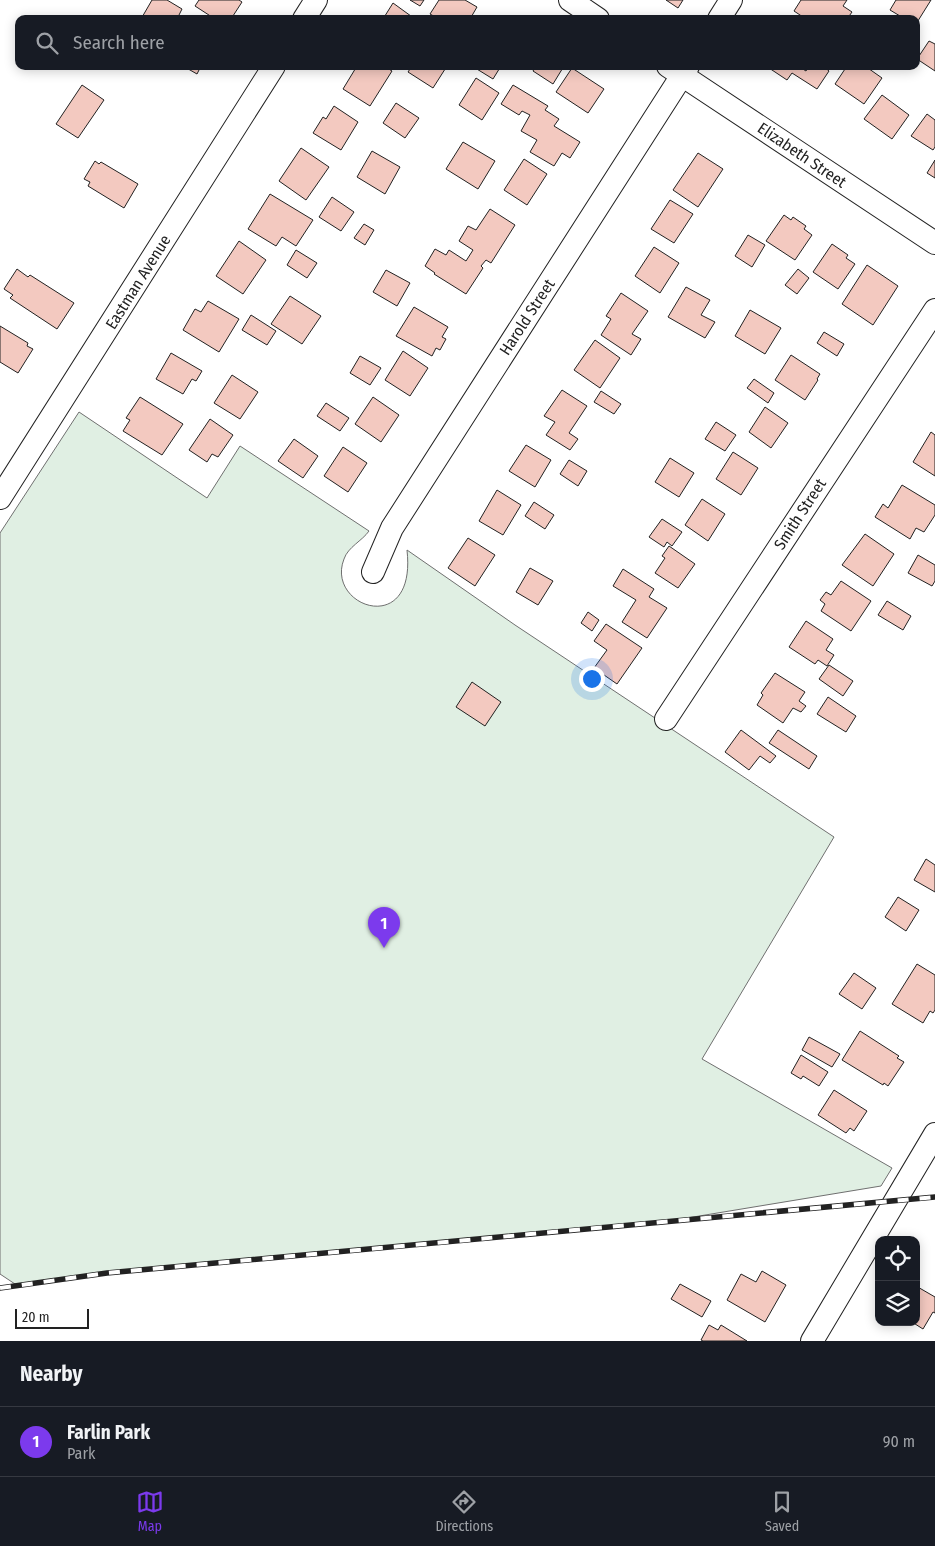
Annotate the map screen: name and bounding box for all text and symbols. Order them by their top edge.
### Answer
search box [15,15,920,70]
icon: search [33,29,61,57]
text: Search here [73,31,165,54]
street label: Elizabeth Street [754,118,851,192]
street label: Eastman Avenue [101,231,175,333]
street label: Harold Street [495,275,559,359]
street label: Smith Street [770,474,830,553]
your location [579,666,605,692]
pin: 1 [368,907,400,948]
map controls [875,1236,920,1326]
button: locate [875,1236,920,1281]
button: layers [875,1281,920,1326]
scale bar [15,1306,89,1329]
text: 20 m [22,1309,50,1326]
text: Nearby [20,1361,82,1387]
text: Farlin Park [67,1421,150,1444]
text: 1 [33,1432,39,1451]
text: 90 m [883,1432,915,1451]
text: Park [67,1444,95,1463]
tab: Map [136,1488,164,1535]
tab: Directions [435,1488,493,1535]
tab: Saved [765,1488,799,1535]

